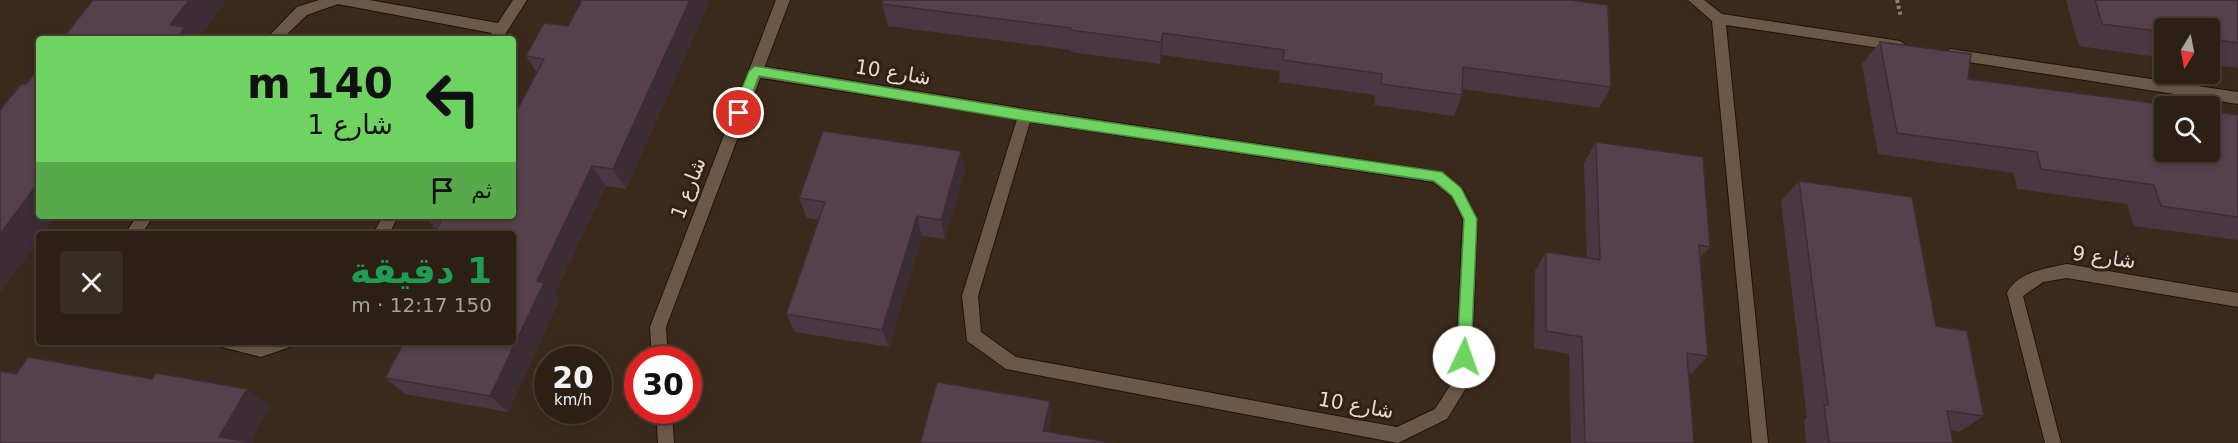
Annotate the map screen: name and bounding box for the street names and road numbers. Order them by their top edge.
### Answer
street label: شارع 10 [853,54,933,90]
street label: شارع 1 [665,154,711,222]
street label: شارع 9 [2071,241,2137,273]
street label: شارع 10 [1316,387,1396,423]

